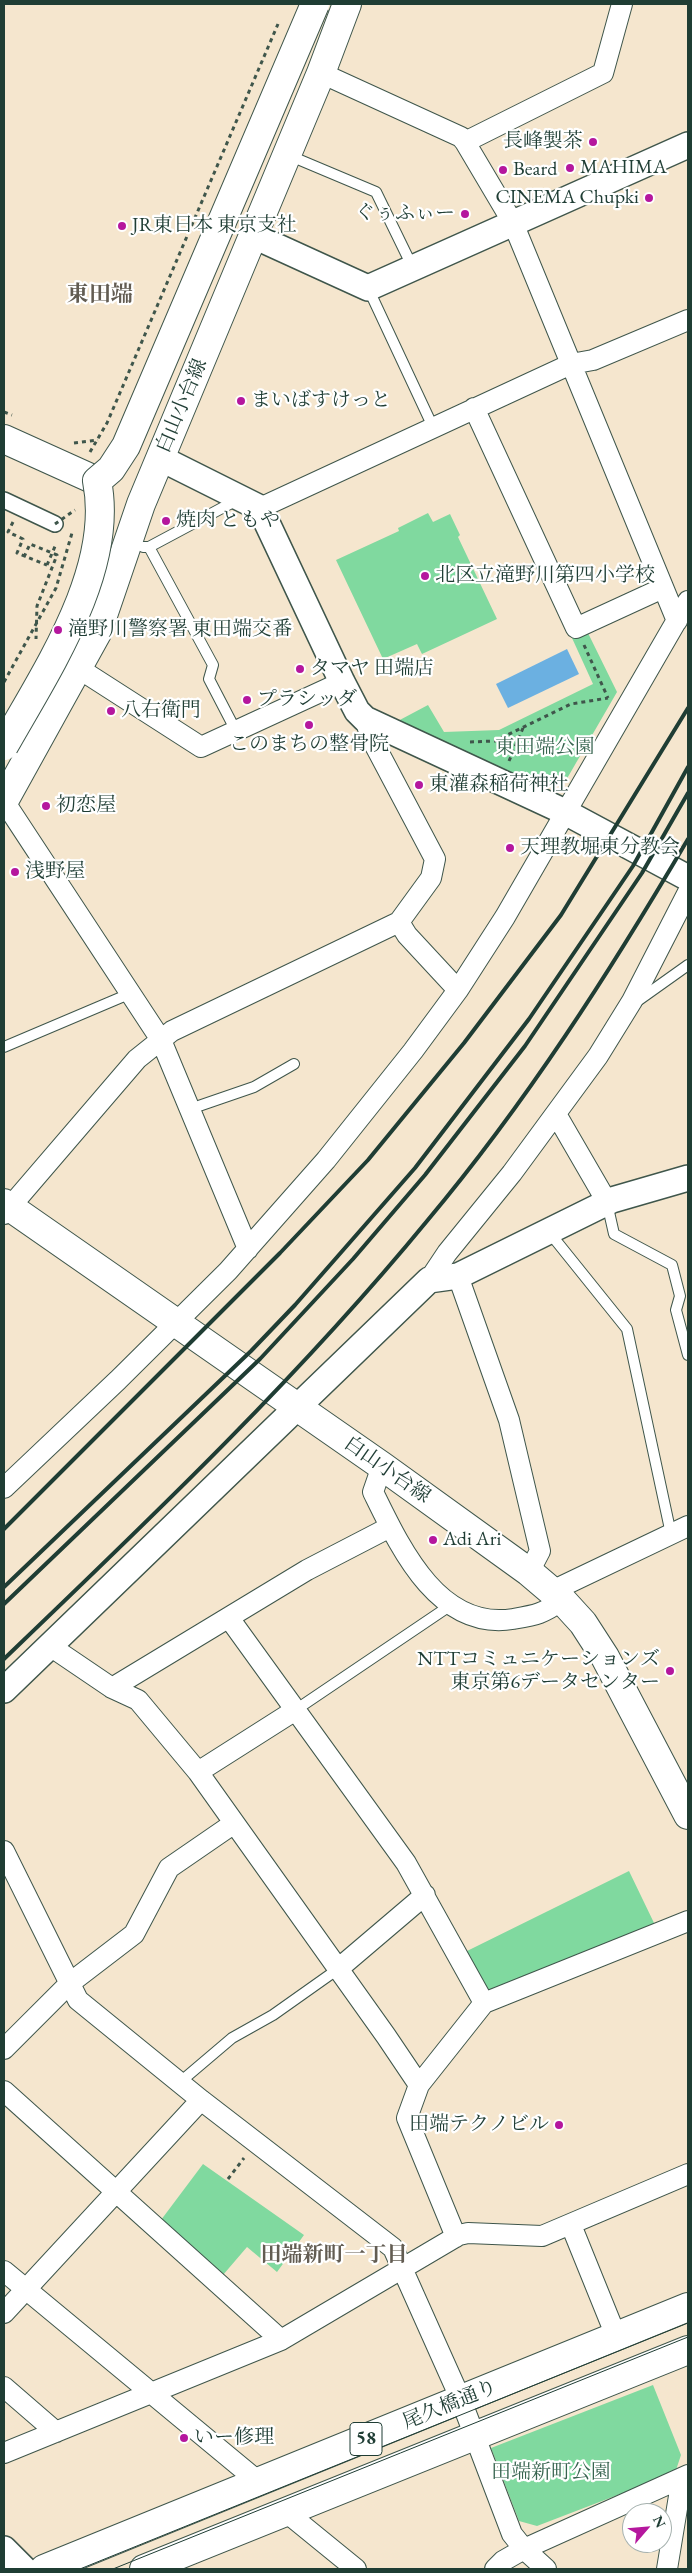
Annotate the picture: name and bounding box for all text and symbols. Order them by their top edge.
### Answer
place label: 長峰製茶 [503,130,583,154]
marker: 長峰製茶 [587,136,599,148]
place label: MAHIMA [580,156,667,180]
place label: Beard [513,158,557,182]
marker: MAHIMA [564,162,576,174]
marker: Beard [497,164,509,176]
place label: CINEMA Chupki [496,186,639,210]
marker: CINEMA Chupki [643,192,655,204]
place label: ぐぅふぃー [355,202,455,226]
marker: ぐぅふぃー [459,208,471,220]
place label: JR東日本 東京支社 [132,214,297,238]
marker: JR東日本 東京支社 [116,220,128,232]
district label: 東田端 [67,282,133,308]
street label: 白山小台線 [151,355,213,457]
place label: まいばすけっと [251,389,391,413]
marker: まいばすけっと [235,395,247,407]
place label: 焼肉 ともや [176,509,280,533]
marker: 焼肉 ともや [160,515,172,527]
place label: 北区立滝野川第四小学校 [435,564,655,588]
marker: 北区立滝野川第四小学校 [419,570,431,582]
place label: 滝野川警察署 東田端交番 [68,618,292,642]
marker: 滝野川警察署 東田端交番 [52,624,64,636]
place label: タマヤ 田端店 [310,657,434,681]
marker: タマヤ 田端店 [294,663,306,675]
place label: プラシッダ [257,688,357,712]
marker: プラシッダ [241,694,253,706]
place label: 八右衛門 [121,699,201,723]
marker: 八右衛門 [105,705,117,717]
marker: このまちの整骨院 [303,719,315,731]
place label: このまちの整骨院 [229,733,389,757]
park label: 東田端公園 [495,736,595,760]
place label: 東灌森稲荷神社 [429,773,569,797]
marker: 東灌森稲荷神社 [413,779,425,791]
place label: 初恋屋 [56,794,116,818]
marker: 初恋屋 [40,800,52,812]
place label: 天理教堀東分教会 [520,836,680,860]
marker: 天理教堀東分教会 [504,842,516,854]
place label: 浅野屋 [25,860,85,884]
marker: 浅野屋 [9,866,21,878]
street label: 白山小台線 [339,1431,435,1509]
place label: Adi Ari [443,1528,501,1552]
marker: Adi Ari [427,1534,439,1546]
place label: NTTコミュニケーションズ 東京第6データセンター [417,1648,660,1695]
marker: NTTコミュニケーションズ 東京第6データセンター [664,1665,676,1677]
place label: 田端テクノビル [409,2113,549,2137]
marker: 田端テクノビル [553,2119,565,2131]
district label: 田端新町一丁目 [261,2242,407,2268]
street label: 尾久橋通り [399,2375,501,2435]
road number: 58 [350,2422,382,2456]
place label: いー修理 [194,2426,274,2450]
marker: いー修理 [178,2432,190,2444]
park label: 田端新町公園 [491,2461,611,2485]
north arrow [622,2503,672,2553]
text: N [649,2513,670,2531]

